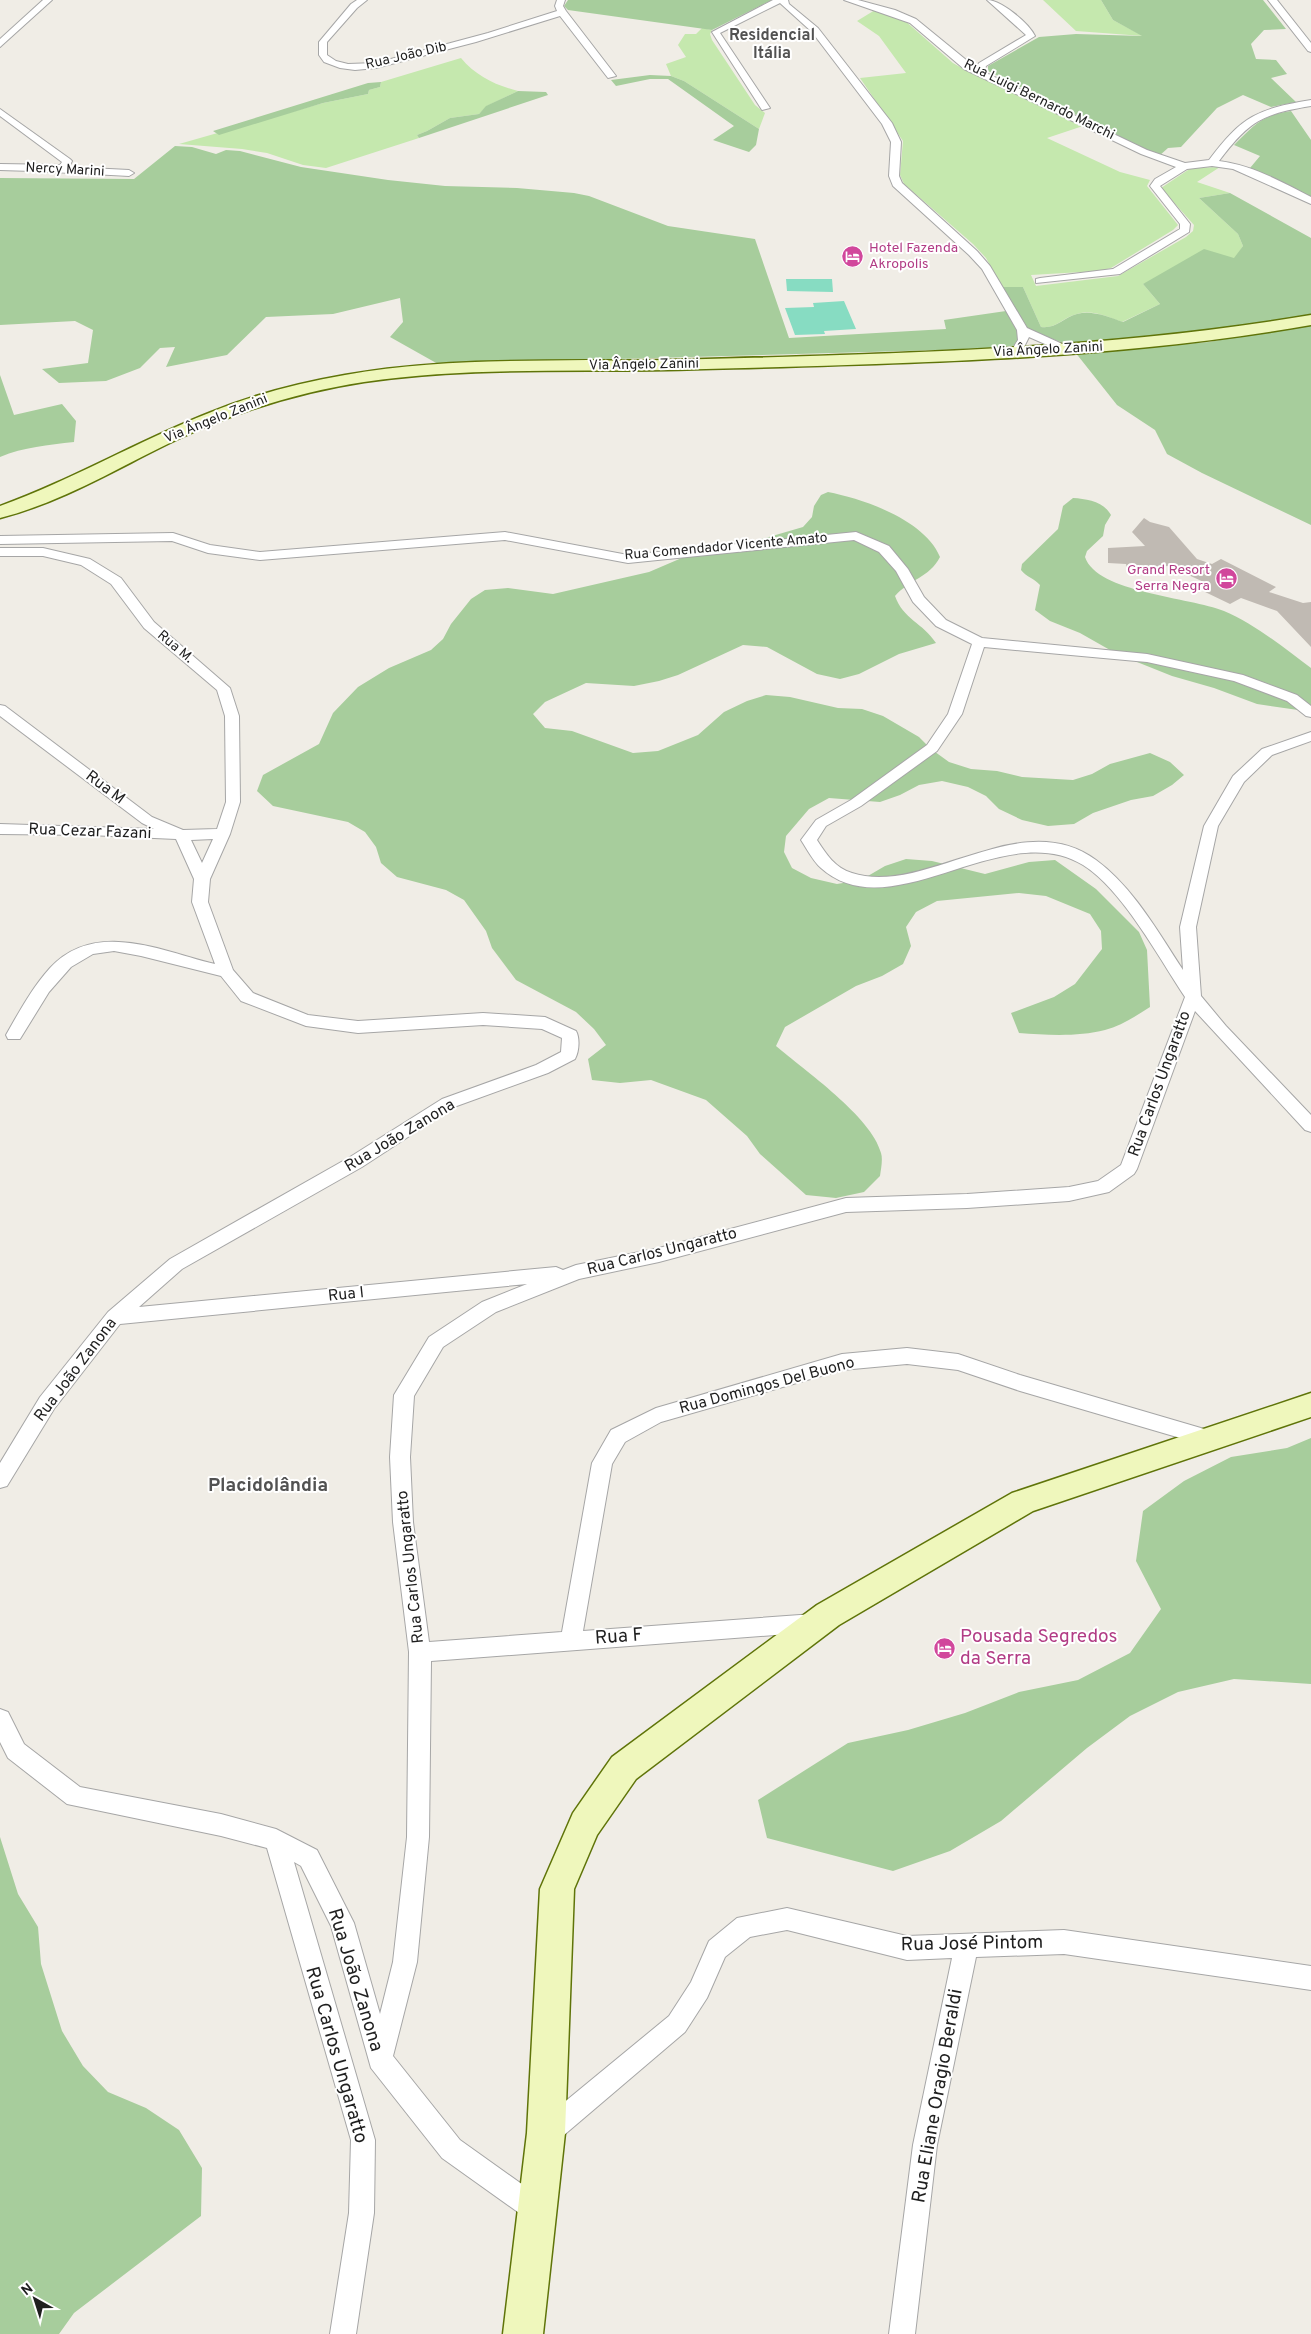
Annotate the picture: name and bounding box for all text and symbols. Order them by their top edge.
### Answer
district label: Residencial Itália [729,26,815,64]
street label: Rua João Dib [364,38,448,74]
street label: Rua Luigi Bernardo Marchi [961,56,1117,144]
street label: Nercy Marini [25,159,105,181]
place label: Hotel Fazenda Akropolis [869,240,958,273]
hotel icon: Hotel Fazenda Akropolis [841,244,865,268]
street label: Via Ângelo Zanini [993,338,1103,361]
street label: Via Ângelo Zanini [589,355,699,374]
street label: Via Ângelo Zanini [161,390,270,447]
street label: Rua Comendador Vicente Amato [624,530,828,564]
place label: Grand Resort Serra Negra [1127,562,1210,595]
hotel icon: Grand Resort Serra Negra [1214,566,1238,590]
street label: Rua M. [153,627,197,667]
street label: Rua M [81,767,129,809]
street label: Rua Cezar Fazani [28,820,152,844]
street label: Rua Carlos Ungaratto [1124,1008,1196,1160]
street label: Rua João Zanona [341,1095,459,1177]
street label: Rua Carlos Ungaratto [585,1224,739,1280]
street label: Rua I [327,1283,365,1307]
street label: Rua João Zanona [30,1314,122,1426]
street label: Rua Domingos Del Buono [677,1353,857,1419]
district label: Placidolândia [208,1474,328,1498]
street label: Rua Carlos Ungaratto [393,1489,429,1645]
street label: Rua F [594,1623,644,1651]
place label: Pousada Segredos da Serra [960,1625,1117,1671]
hotel icon: Pousada Segredos da Serra [932,1636,956,1660]
street label: Rua João Zanona [322,1905,388,2055]
street label: Rua José Pintom [900,1931,1044,1957]
street label: Rua Carlos Ungaratto [299,1964,373,2146]
street label: Rua Eliane Oragio Beraldi [907,1987,969,2205]
north arrow [10,2274,60,2324]
text: N [19,2280,37,2300]

